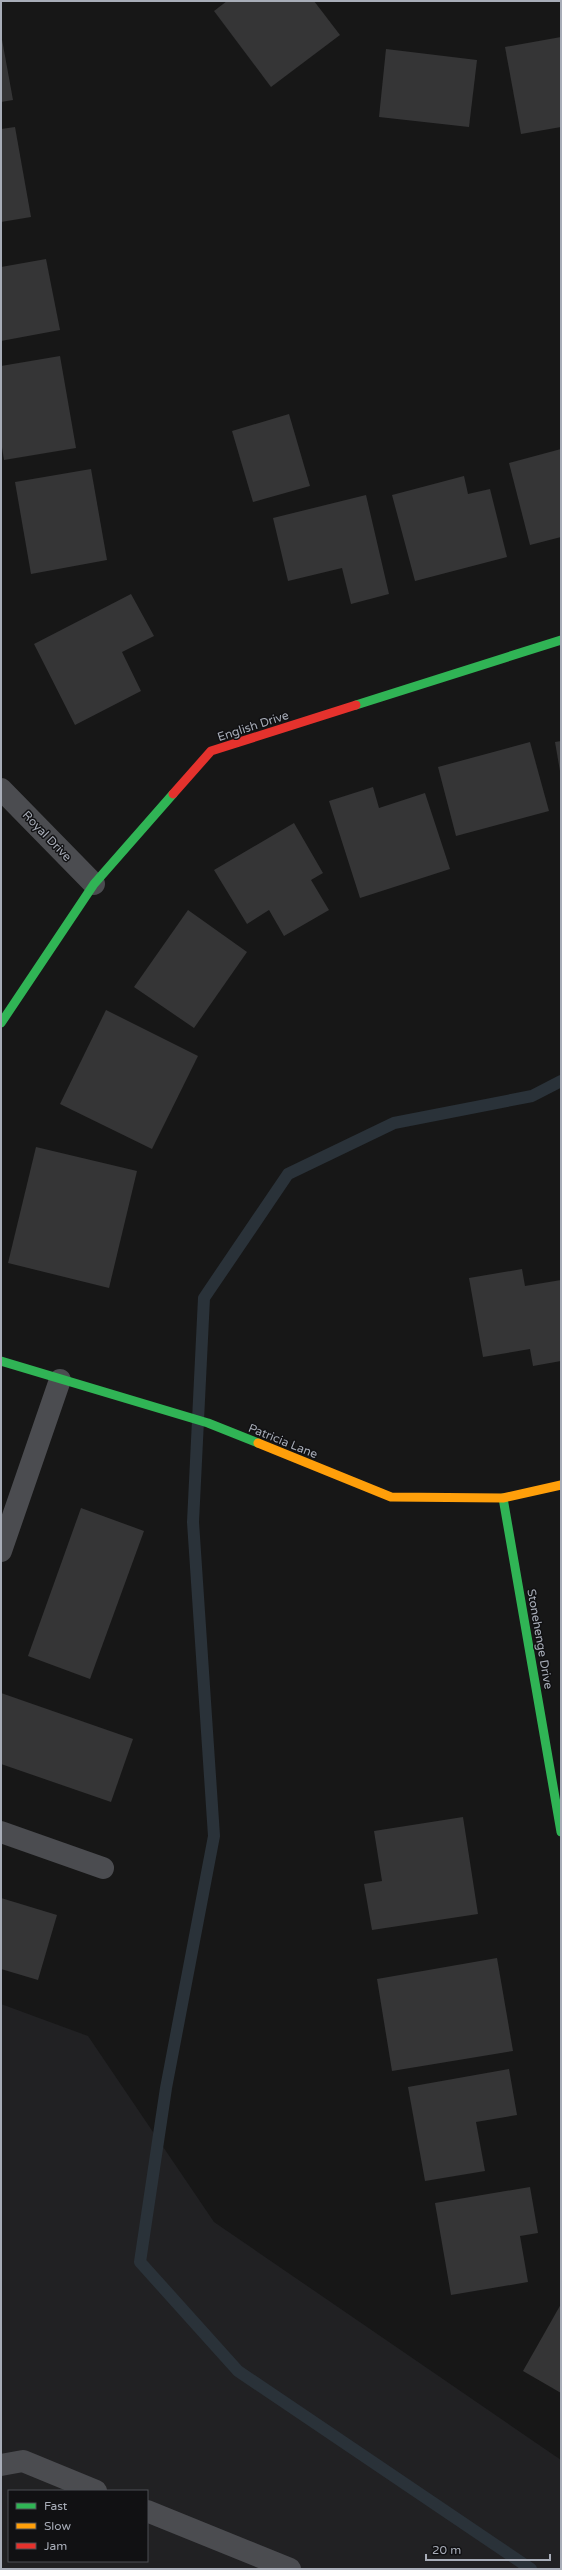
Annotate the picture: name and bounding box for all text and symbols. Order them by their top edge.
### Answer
street label: English Drive [216,708,291,744]
street label: Royal Drive [20,808,75,864]
street label: Patricia Lane [246,1421,320,1461]
street label: Stonehenge Drive [524,1588,556,1690]
legend [8,2490,148,2562]
text: Fast [44,2499,68,2513]
text: Slow [44,2519,71,2533]
scale bar [426,2536,550,2562]
text: Jam [44,2539,67,2553]
text: 20 m [432,2543,461,2557]

